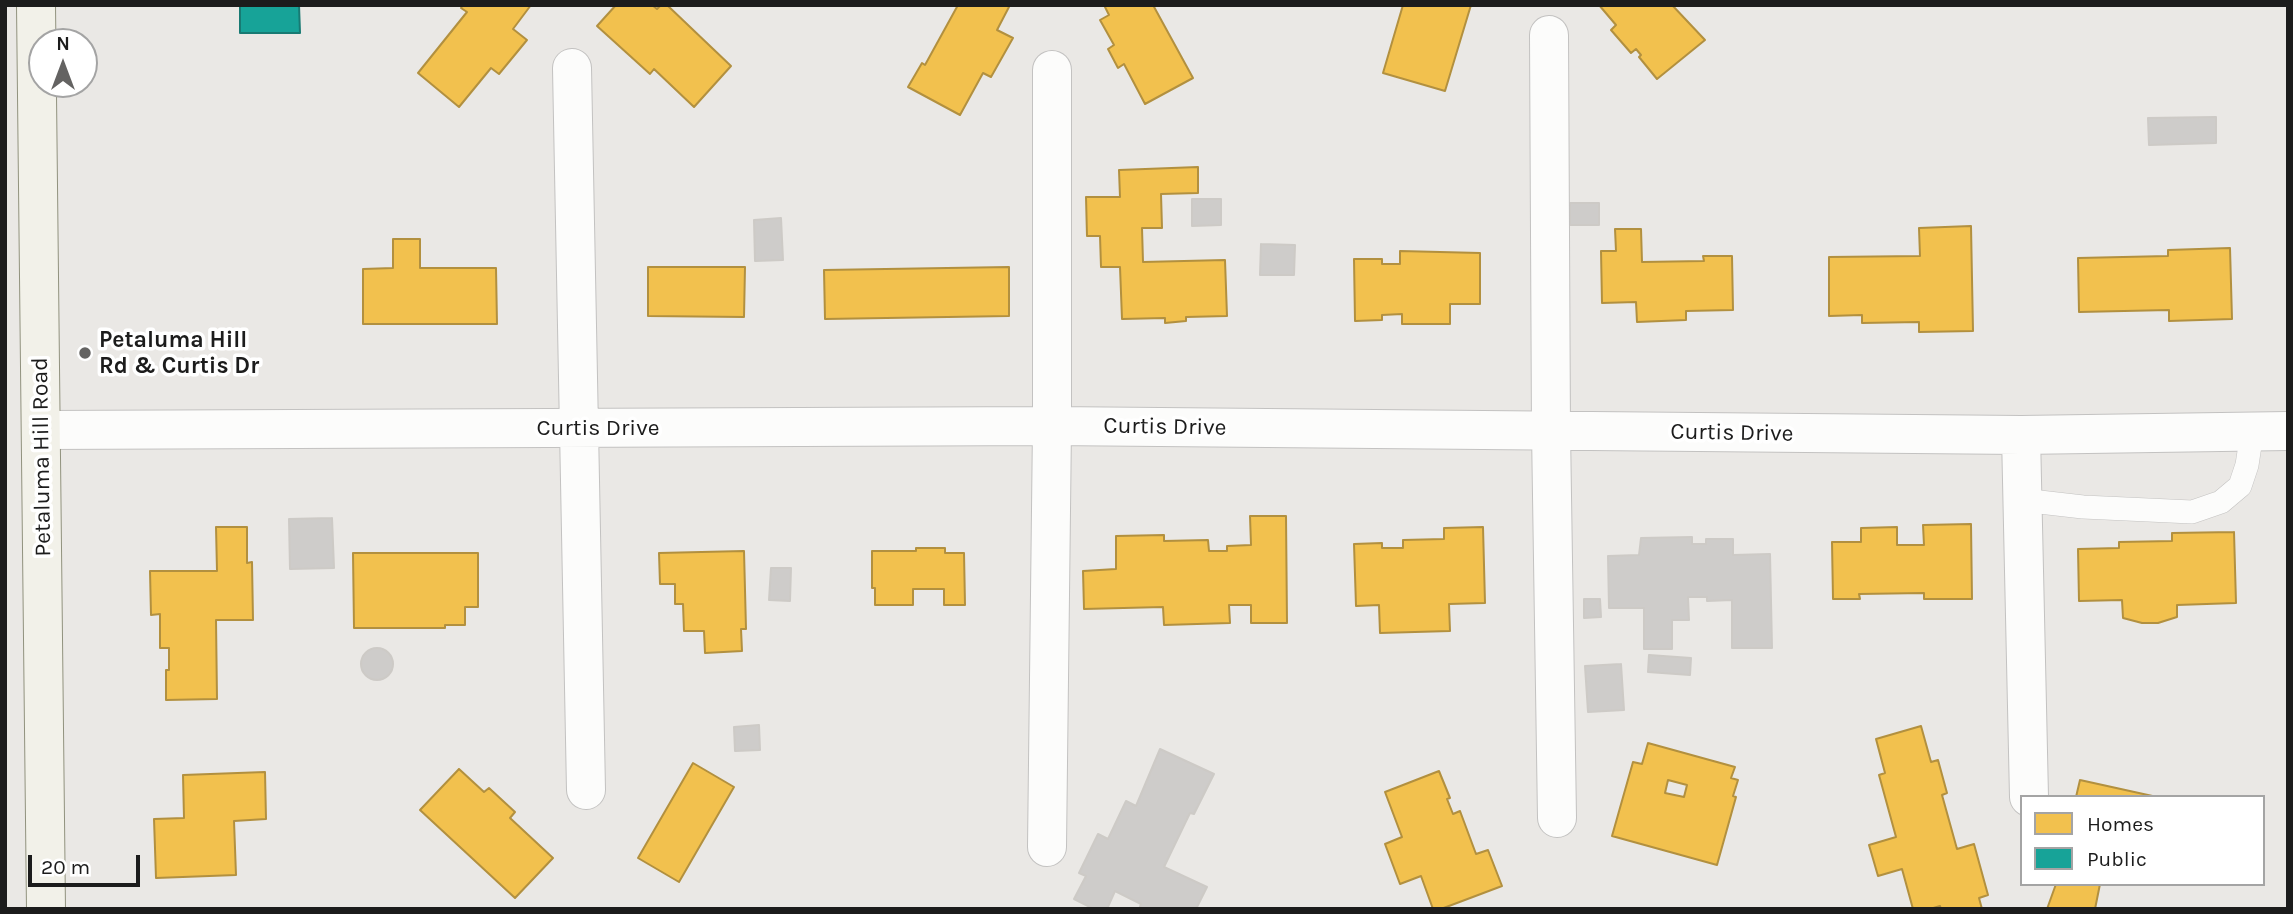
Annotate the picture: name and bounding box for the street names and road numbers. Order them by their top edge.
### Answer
street label: Petaluma Hill Road [26,357,58,557]
street label: Curtis Drive [1103,412,1227,442]
street label: Curtis Drive [536,414,660,442]
street label: Curtis Drive [1670,418,1794,448]

